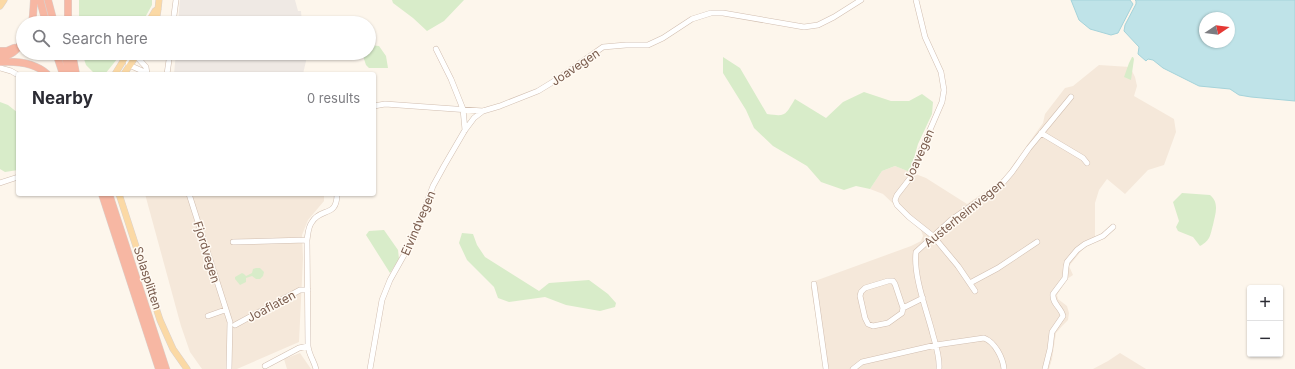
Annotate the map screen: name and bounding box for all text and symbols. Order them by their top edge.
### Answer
north arrow [1199,12,1235,48]
search box [16,16,376,60]
icon: search [30,27,52,49]
text: Search here [62,29,148,48]
street label: Joavegen [548,45,602,89]
text: Nearby [32,88,93,108]
text: 0 results [307,90,360,106]
street label: Joavegen [901,127,937,183]
street label: Austerheimvegen [921,176,1007,250]
street label: Eivindvegen [398,188,438,258]
street label: Fjordvegen [190,219,224,285]
street label: Solasplitten [131,245,165,311]
map controls [1247,285,1283,357]
button: + [1247,285,1283,321]
street label: Joaflaten [244,287,298,325]
button: − [1247,321,1283,357]

